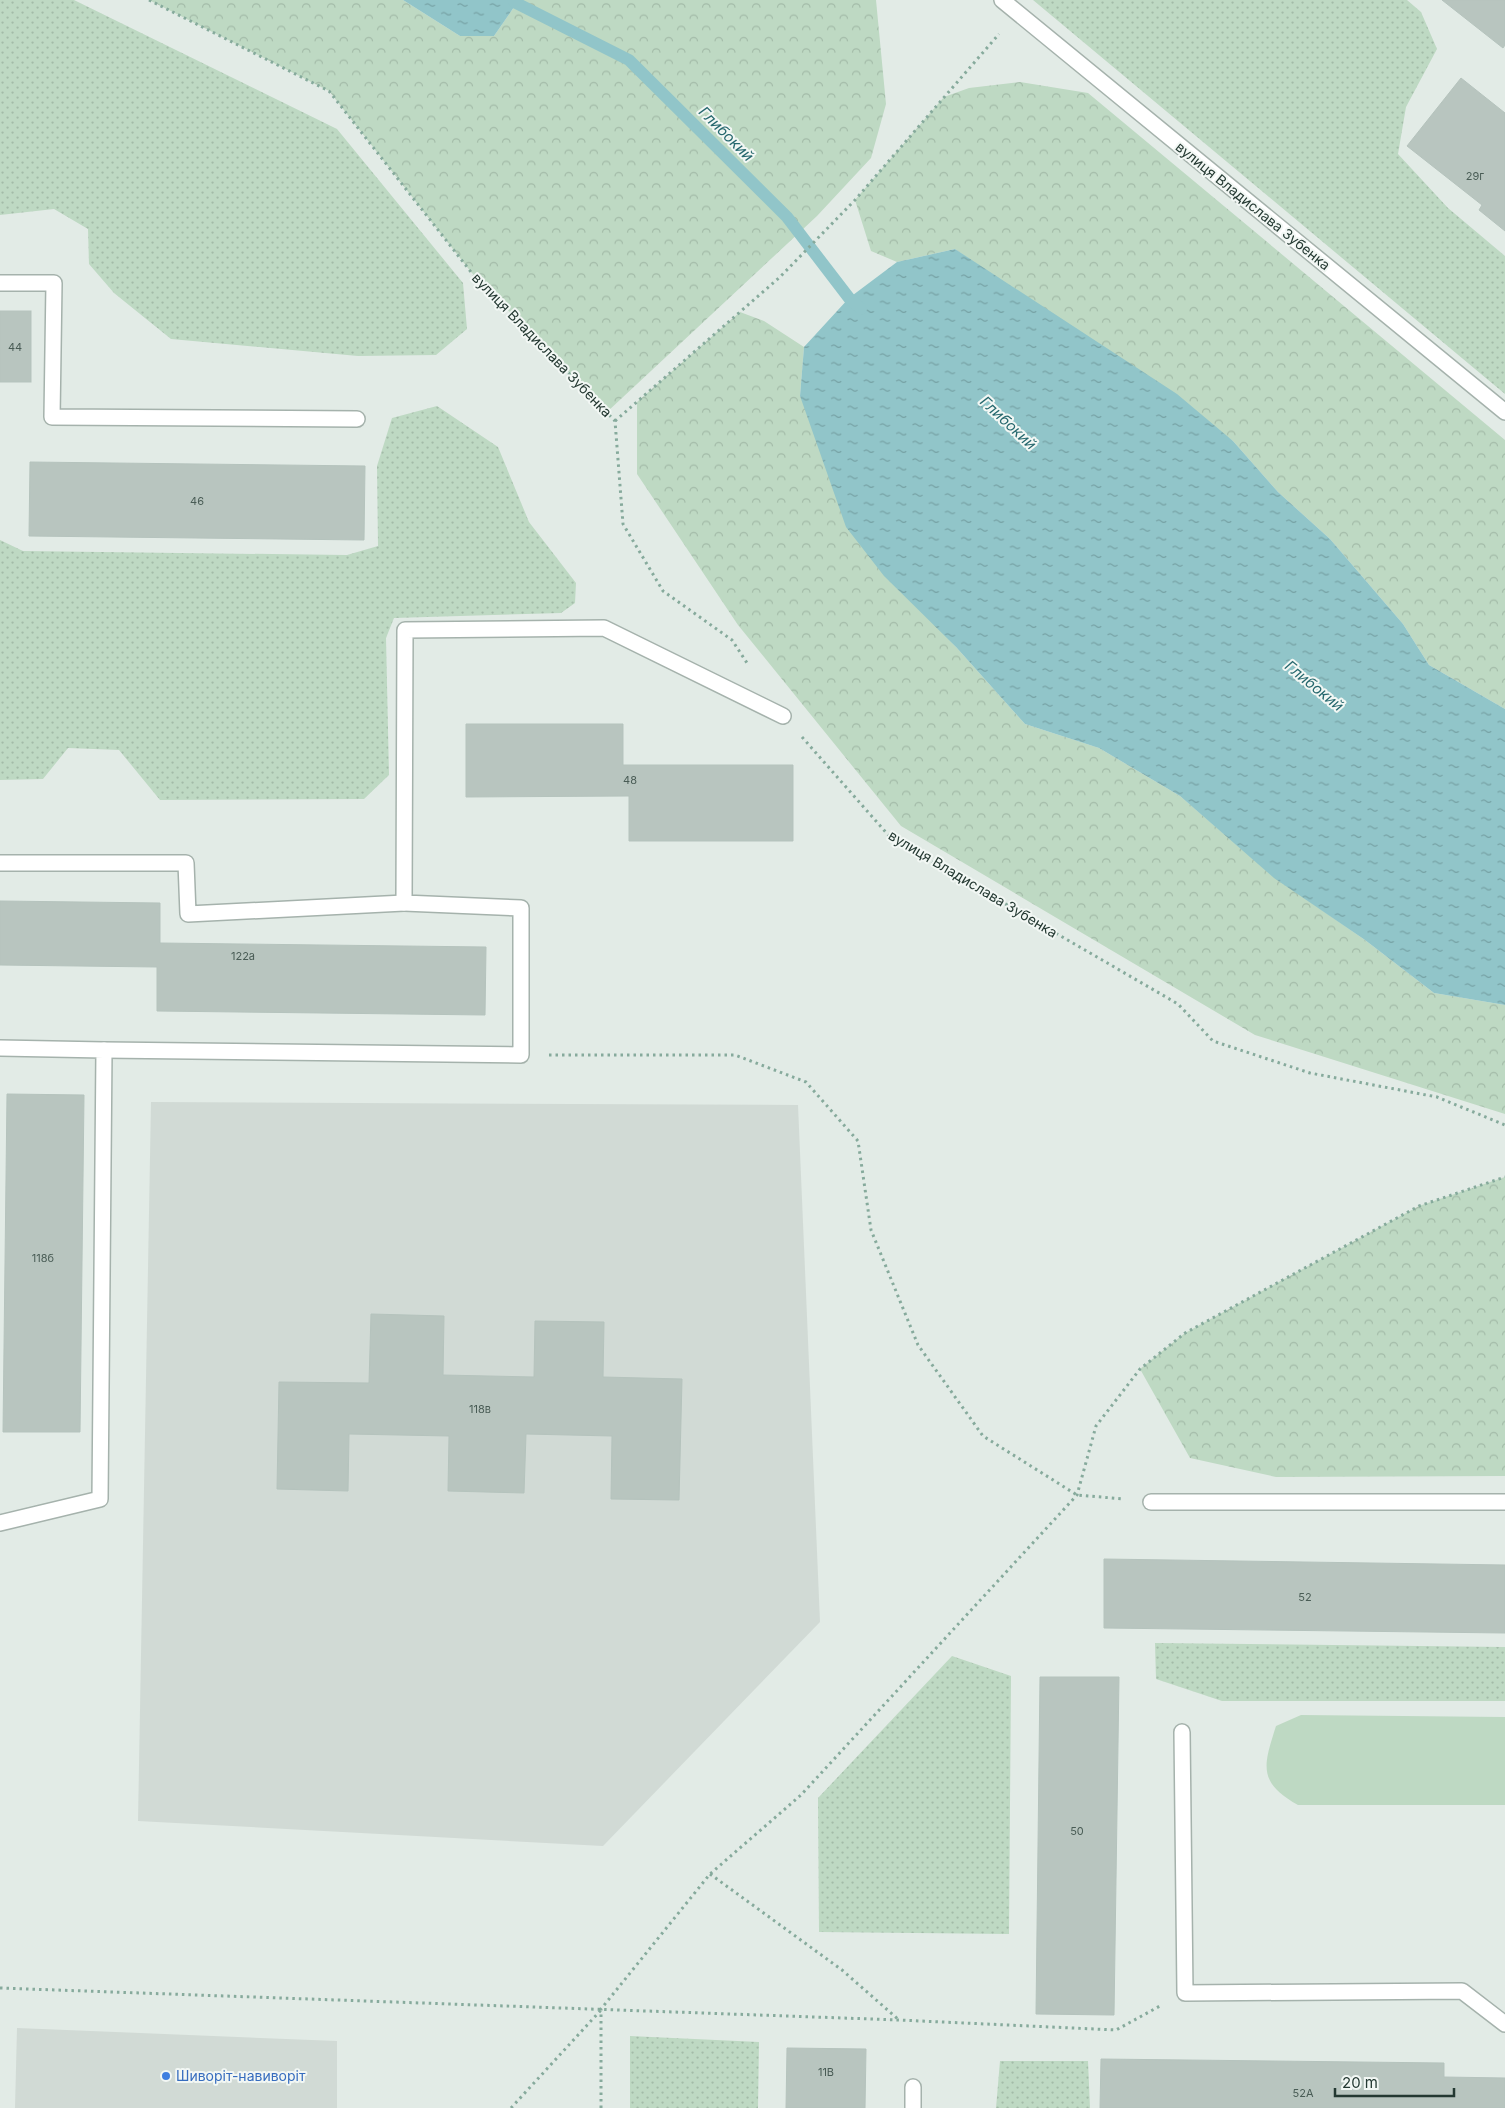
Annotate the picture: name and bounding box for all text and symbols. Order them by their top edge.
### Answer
water label: Глибокий [695,102,758,165]
street label: вулиця Владислава Зубенка [1173,138,1334,273]
house number: 29г [1466,169,1484,183]
street label: вулиця Владислава Зубенка [469,269,616,420]
house number: 44 [8,340,22,354]
water label: Глибокий [976,392,1041,454]
house number: 46 [190,494,204,508]
water label: Глибокий [1281,656,1348,715]
house number: 48 [623,773,637,787]
street label: вулиця Владислава Зубенка [886,826,1061,941]
house number: 122а [231,949,255,963]
house number: 118б [32,1251,54,1265]
house number: 118в [469,1402,491,1416]
house number: 52 [1298,1590,1312,1604]
house number: 50 [1070,1824,1084,1838]
house number: 11В [818,2065,834,2079]
scale bar [1335,2066,1454,2098]
place label: Шиворіт-навиворіт [176,2067,306,2084]
marker: Шиворіт-навиворіт [160,2070,172,2082]
text: 20 m [1342,2073,1378,2092]
house number: 52А [1293,2086,1314,2100]

